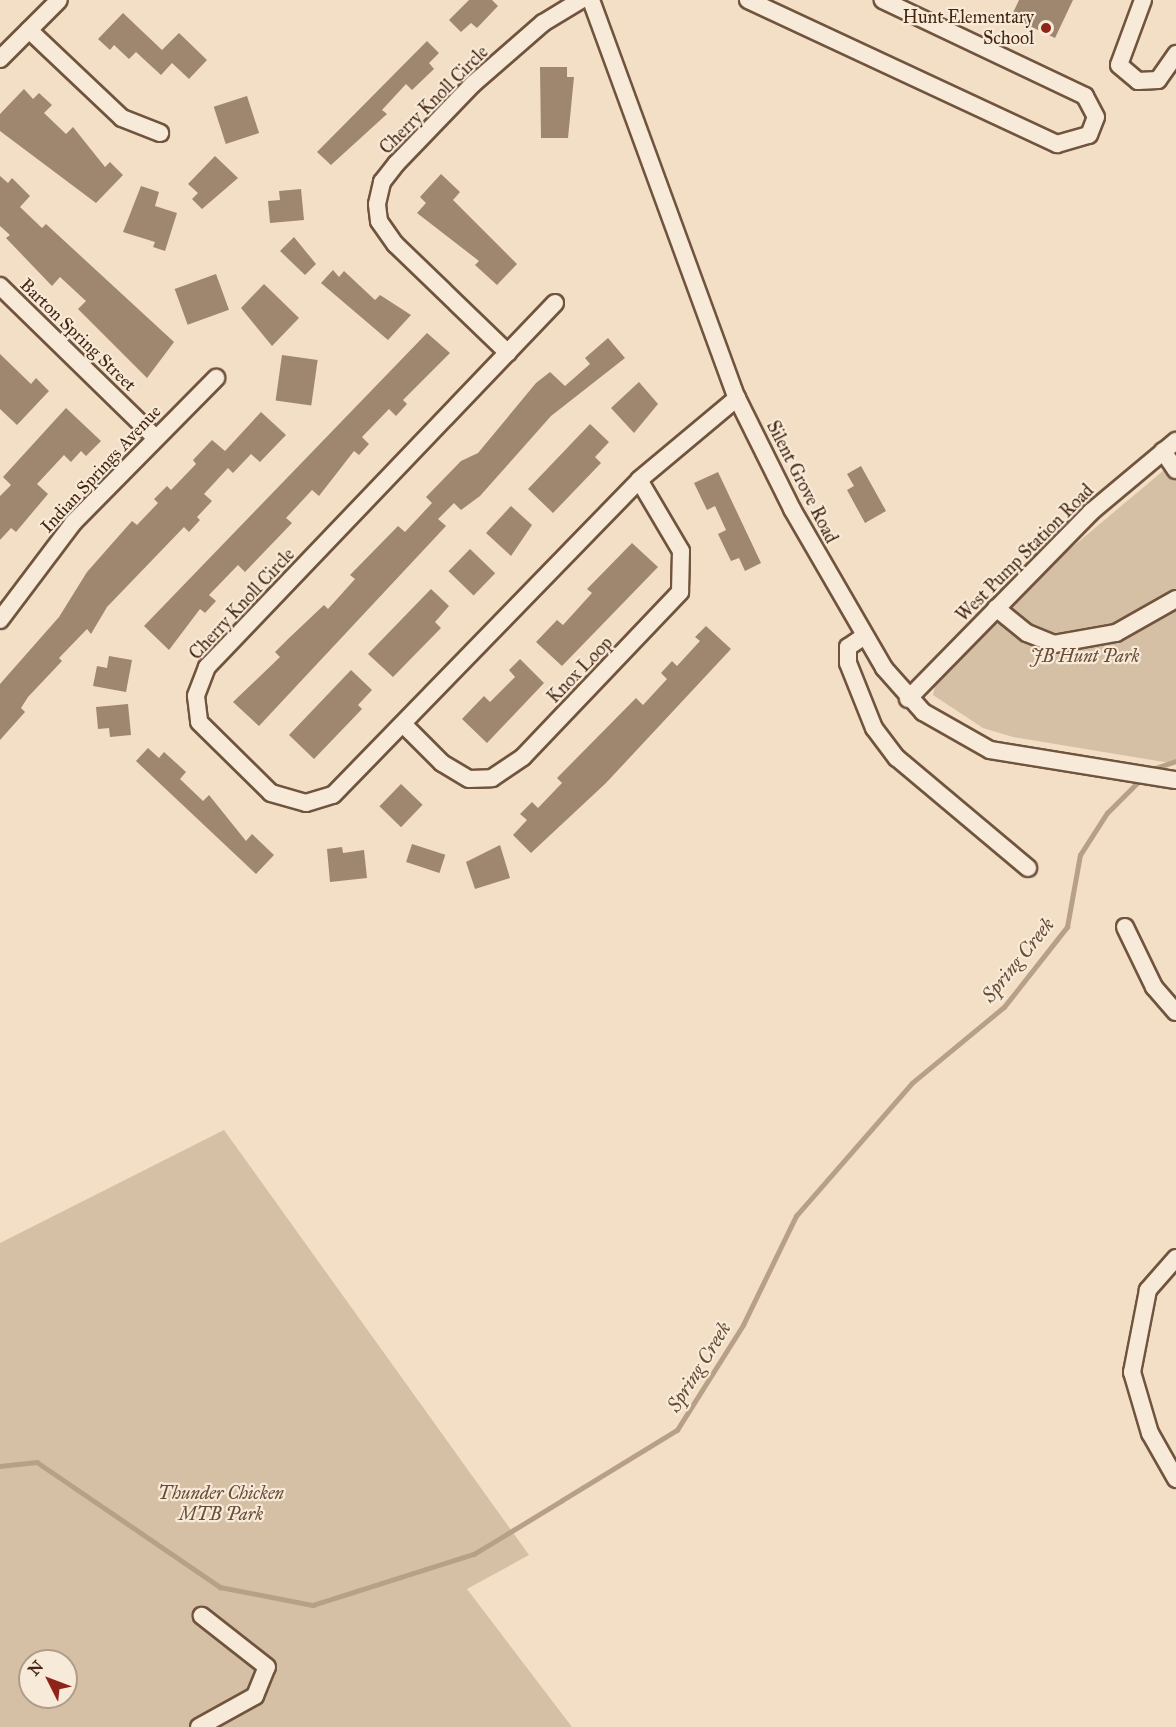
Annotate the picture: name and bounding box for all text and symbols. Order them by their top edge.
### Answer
place label: Hunt Elementary School [903,7,1034,50]
marker: Hunt Elementary School [1039,21,1053,35]
street label: Cherry Knoll Circle [375,41,493,159]
street label: Barton Spring Street [15,274,141,396]
street label: Indian Springs Avenue [36,401,166,537]
street label: Silent Grove Road [762,417,842,547]
street label: West Pump Station Road [952,480,1098,626]
street label: Cherry Knoll Circle [185,544,299,664]
street label: Knox Loop [543,632,617,708]
park label: JB Hunt Park [1031,645,1139,667]
water label: Spring Creek [977,913,1059,1007]
water label: Spring Creek [662,1318,736,1416]
park label: Thunder Chicken MTB Park [158,1483,284,1526]
north arrow [18,1649,78,1709]
text: N [24,1657,47,1679]

